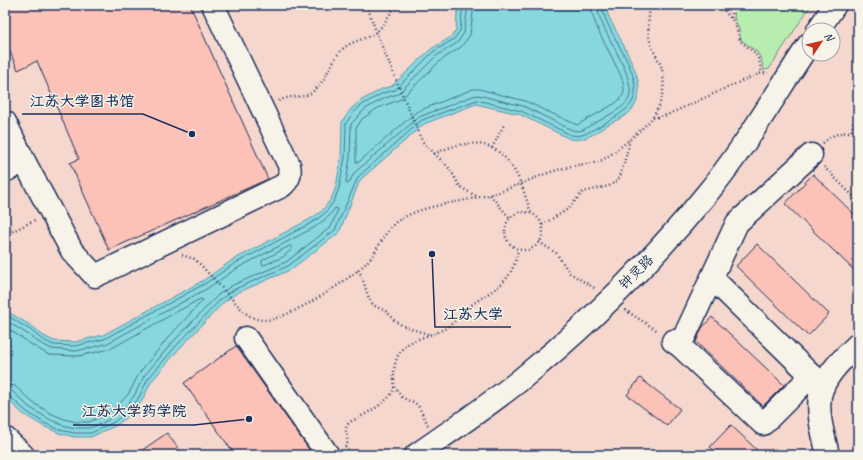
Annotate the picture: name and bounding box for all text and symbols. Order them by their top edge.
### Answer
north arrow [801,22,841,62]
text: N [822,29,838,45]
callout: 江苏大学图书馆 [22,87,143,114]
text: 江苏大学图书馆 [29,92,135,111]
street label: 钟灵路 [615,251,657,293]
callout: 江苏大学 [435,300,511,327]
text: 江苏大学 [443,305,503,324]
callout: 江苏大学药学院 [73,398,194,425]
text: 江苏大学药学院 [81,402,187,421]

